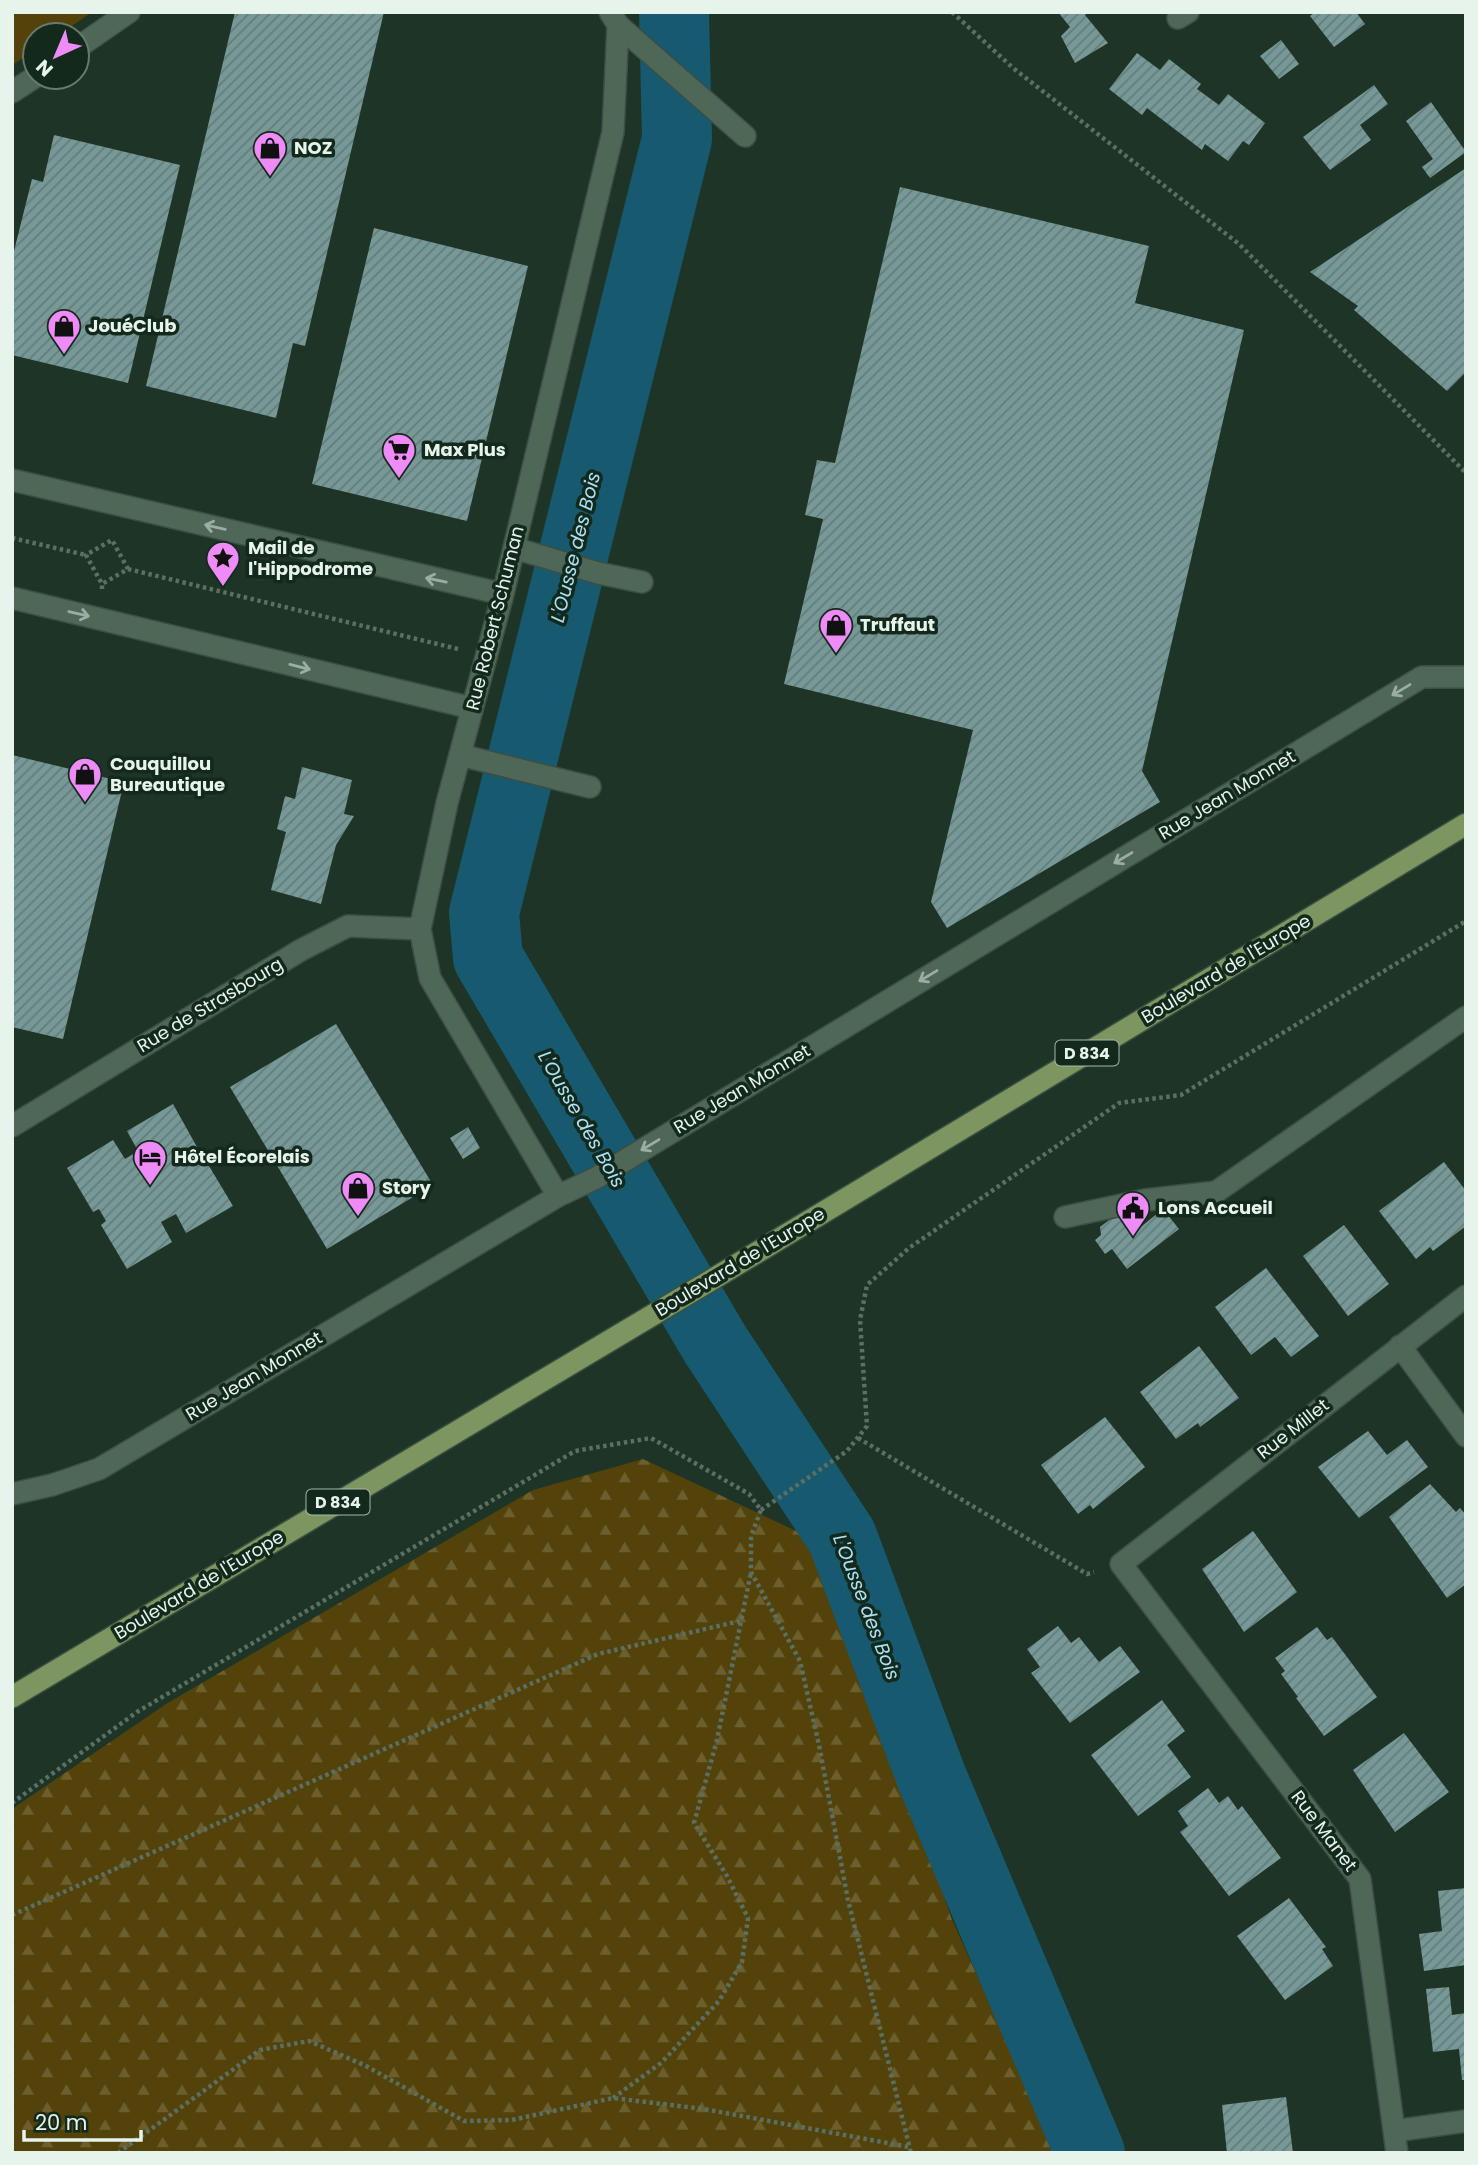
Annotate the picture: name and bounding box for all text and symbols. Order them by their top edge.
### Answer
north arrow [21,21,91,91]
text: N [30,53,59,83]
shop icon: NOZ [251,129,289,178]
place label: NOZ [294,135,332,160]
shop icon: JouéClub [45,307,83,356]
place label: JouéClub [88,313,176,338]
supermarket icon: Max Plus [380,431,418,480]
place label: Max Plus [424,437,506,462]
water label: L'Ousse des Bois [544,469,607,625]
one-way arrow [204,520,227,533]
street label: Rue Robert Schuman [460,523,530,713]
place label: Mail de l'Hippodrome [248,535,373,581]
place icon: Mail de l'Hippodrome [204,539,242,588]
one-way arrow [425,573,448,587]
shop icon: Truffaut [817,606,855,655]
one-way arrow [67,607,90,621]
place label: Truffaut [860,612,935,637]
one-way arrow [288,661,311,674]
one-way arrow [1392,682,1411,697]
street label: Rue Jean Monnet [1154,744,1300,845]
place label: Couquillou Bureautique [110,751,225,797]
shop icon: Couquillou Bureautique [66,755,104,804]
one-way arrow [1113,851,1133,865]
street label: Boulevard de l'Europe [1136,908,1315,1029]
street label: Rue de Strasbourg [132,951,287,1058]
one-way arrow [918,969,938,983]
street label: Rue Jean Monnet [669,1038,815,1139]
road number: D 834 [1056,1040,1118,1065]
water label: L'Ousse des Bois [531,1046,632,1193]
hotel icon: Hôtel Écorelais [131,1138,169,1187]
one-way arrow [640,1138,660,1152]
place label: Hôtel Écorelais [174,1144,310,1169]
shop icon: Story [339,1169,377,1218]
place label: Story [382,1175,432,1200]
public building icon: Lons Accueil [1114,1189,1152,1238]
place label: Lons Accueil [1158,1195,1273,1220]
street label: Boulevard de l'Europe [650,1201,829,1322]
street label: Rue Jean Monnet [181,1325,327,1426]
street label: Rue Millet [1252,1393,1334,1465]
road number: D 834 [306,1490,370,1514]
street label: Boulevard de l'Europe [109,1524,288,1645]
water label: L'Ousse des Bois [826,1530,907,1684]
street label: Rue Manet [1286,1785,1363,1876]
scale bar [24,2098,142,2142]
text: 20 m [35,2108,88,2137]

